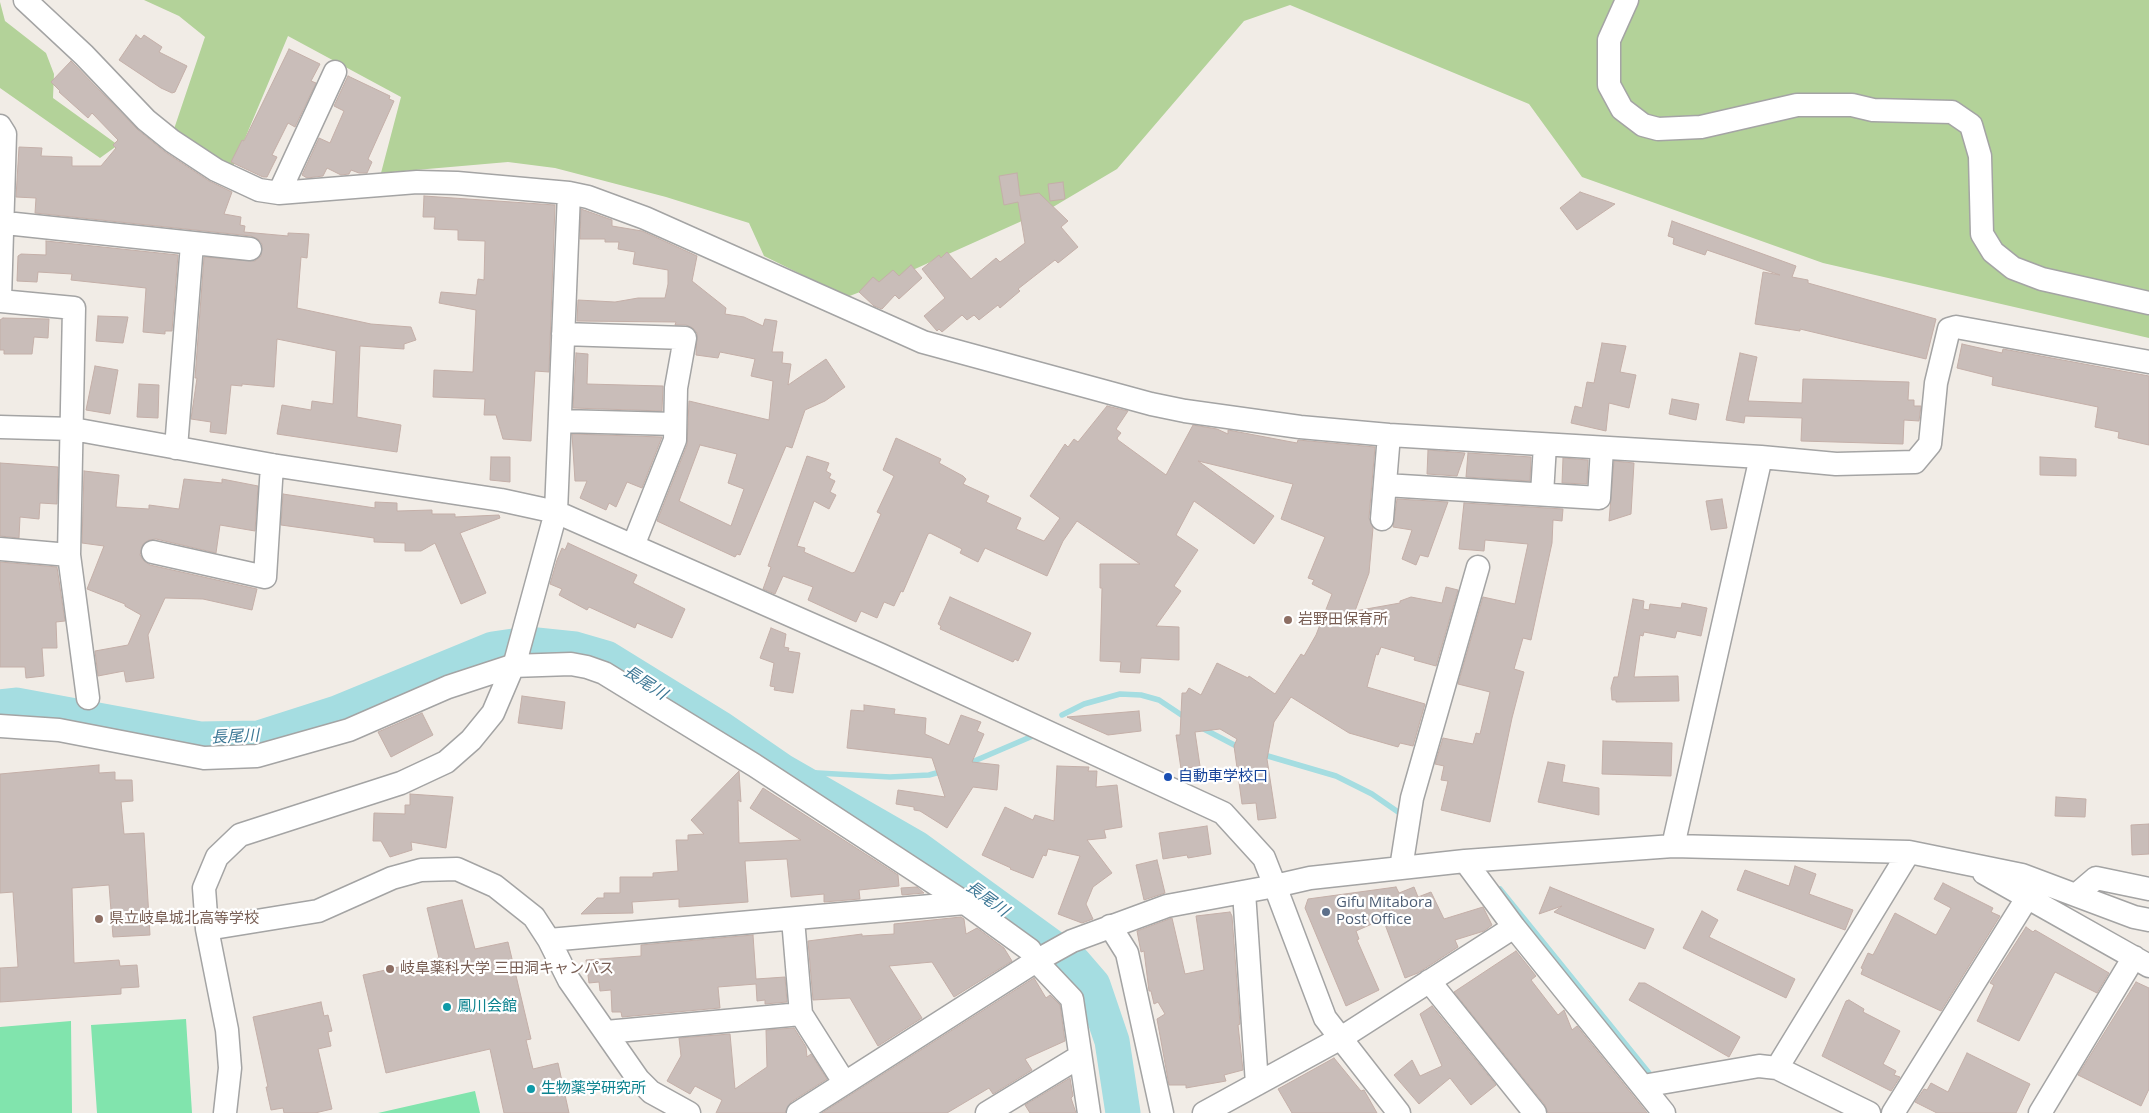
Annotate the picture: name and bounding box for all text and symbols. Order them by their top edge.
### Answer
place label: 岩野田保育所 [1298,611,1388,629]
marker: 岩野田保育所 [1282,614,1294,626]
water label: 長尾川 [620,662,670,704]
water label: 長尾川 [211,726,259,748]
place label: 自動車学校口 [1178,768,1268,786]
marker: 自動車学校口 [1162,771,1174,783]
water label: 長尾川 [962,877,1012,921]
place label: Gifu Mitabora Post Office [1336,894,1432,929]
marker: Gifu Mitabora Post Office [1320,906,1332,918]
place label: 県立岐阜城北高等学校 [109,910,259,928]
marker: 県立岐阜城北高等学校 [93,913,105,925]
place label: 岐阜薬科大学 三田洞キャンパス [400,960,614,978]
marker: 岐阜薬科大学 三田洞キャンパス [384,963,396,975]
place label: 鳳川会館 [457,998,517,1016]
marker: 鳳川会館 [441,1001,453,1013]
place label: 生物薬学研究所 [541,1080,646,1098]
marker: 生物薬学研究所 [525,1083,537,1095]

